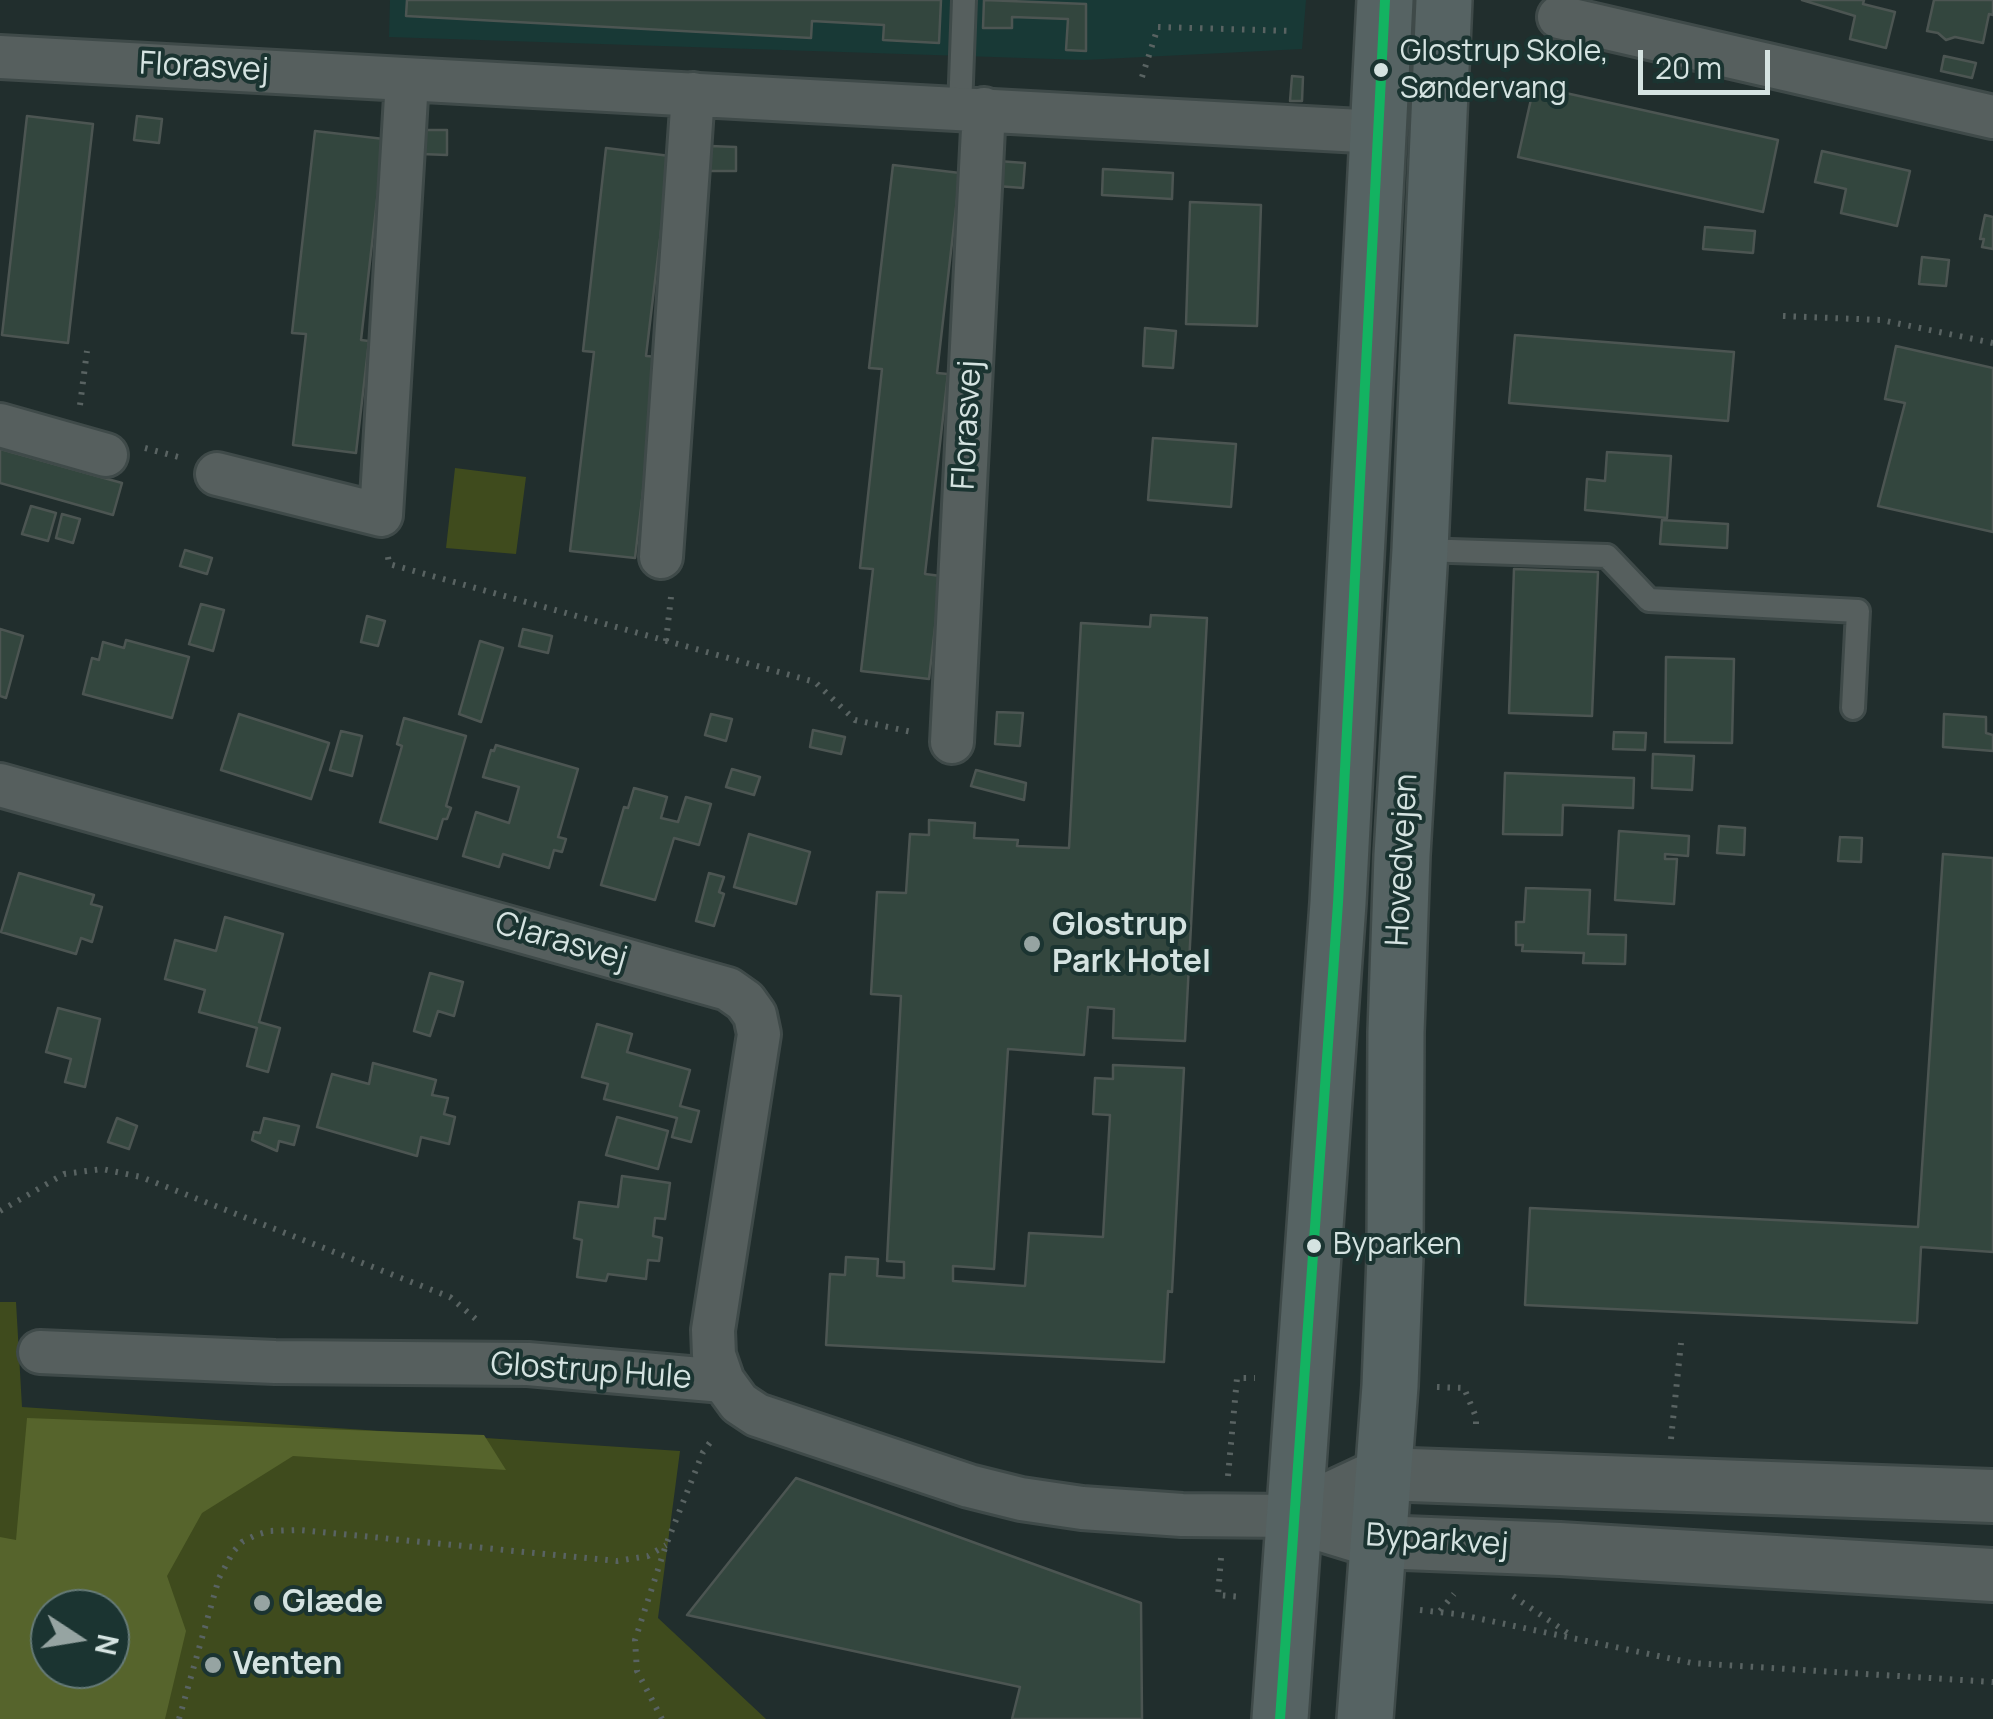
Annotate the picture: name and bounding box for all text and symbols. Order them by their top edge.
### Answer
scale bar [1643,30,1776,92]
place label: Glostrup Skole, Søndervang [1400,35,1609,106]
street label: Florasvej [138,45,270,91]
text: 20 m [1655,47,1722,88]
marker: Glostrup Skole, Søndervang [1371,60,1391,80]
street label: Florasvej [945,359,991,491]
street label: Hovedvejen [1379,773,1427,947]
street label: Clarasvej [491,905,631,979]
place label: Glostrup Park Hotel [1052,907,1211,982]
marker: Glostrup Park Hotel [1021,933,1043,955]
place label: Byparken [1333,1228,1462,1264]
marker: Byparken [1304,1236,1324,1256]
street label: Glostrup Hule [489,1346,693,1398]
street label: Byparkvej [1364,1517,1510,1565]
place label: Glæde [282,1584,383,1622]
north arrow [30,1589,130,1689]
marker: Glæde [251,1592,273,1614]
text: N [87,1631,128,1659]
place label: Venten [233,1646,342,1684]
marker: Venten [202,1654,224,1676]

